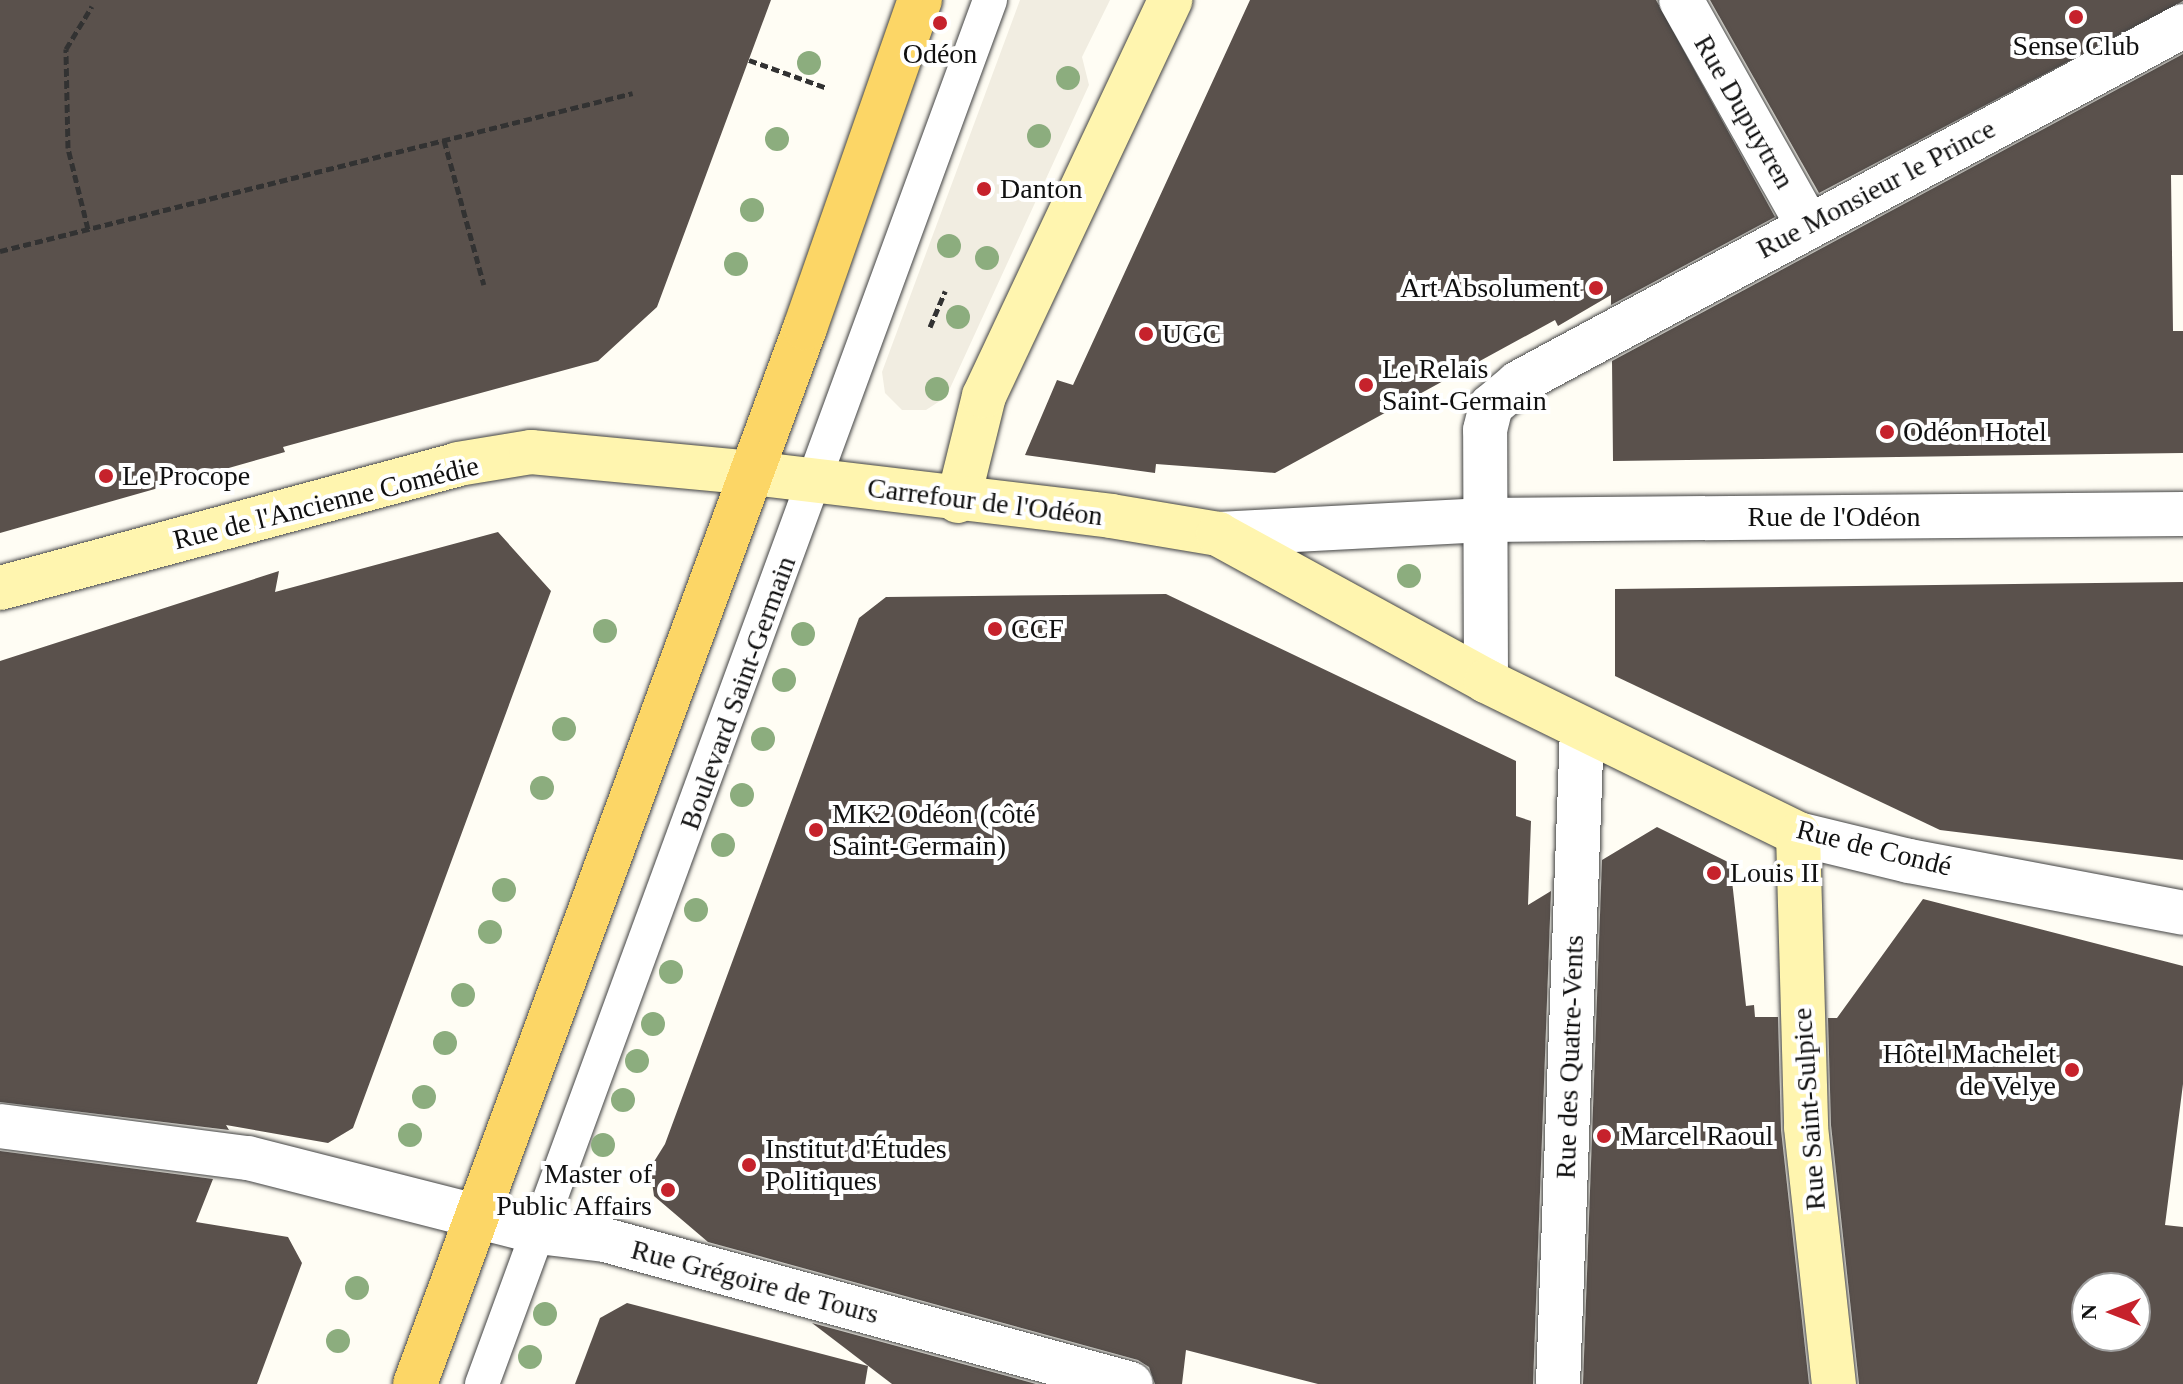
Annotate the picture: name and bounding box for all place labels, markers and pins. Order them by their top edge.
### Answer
marker: Sense Club [2067,8,2085,26]
marker: Odéon [929,12,951,34]
place label: Sense Club [2004,29,2148,63]
place label: Odéon [896,37,984,71]
place label: Danton [1000,172,1096,206]
marker: Danton [975,180,993,198]
place label: Art Absolument [1377,271,1580,305]
marker: Art Absolument [1587,279,1605,297]
place label: UGC [1162,317,1219,351]
marker: UGC [1137,325,1155,343]
place label: Le Relais Saint-Germain [1382,352,1571,418]
marker: Le Relais Saint-Germain [1357,376,1375,394]
place label: Odéon Hotel [1903,415,2067,449]
marker: Odéon Hotel [1878,423,1896,441]
place label: Le Procope [122,459,267,493]
marker: Le Procope [97,467,115,485]
place label: CCF [1011,612,1061,646]
marker: CCF [986,620,1004,638]
place label: MK2 Odéon (côté Saint-Germain) [832,797,1054,863]
marker: MK2 Odéon (côté Saint-Germain) [807,821,825,839]
place label: Louis II [1730,856,1822,890]
marker: Louis II [1705,864,1723,882]
place label: Hôtel Machelet de Velye [1861,1037,2056,1103]
marker: Hôtel Machelet de Velye [2063,1061,2081,1079]
place label: Marcel Raoul [1620,1119,1788,1153]
marker: Marcel Raoul [1595,1127,1613,1145]
place label: Institut d'Études Politiques [765,1132,980,1198]
marker: Institut d'Études Politiques [740,1156,758,1174]
place label: Master of Public Affairs [483,1157,652,1223]
marker: Master of Public Affairs [659,1181,677,1199]

